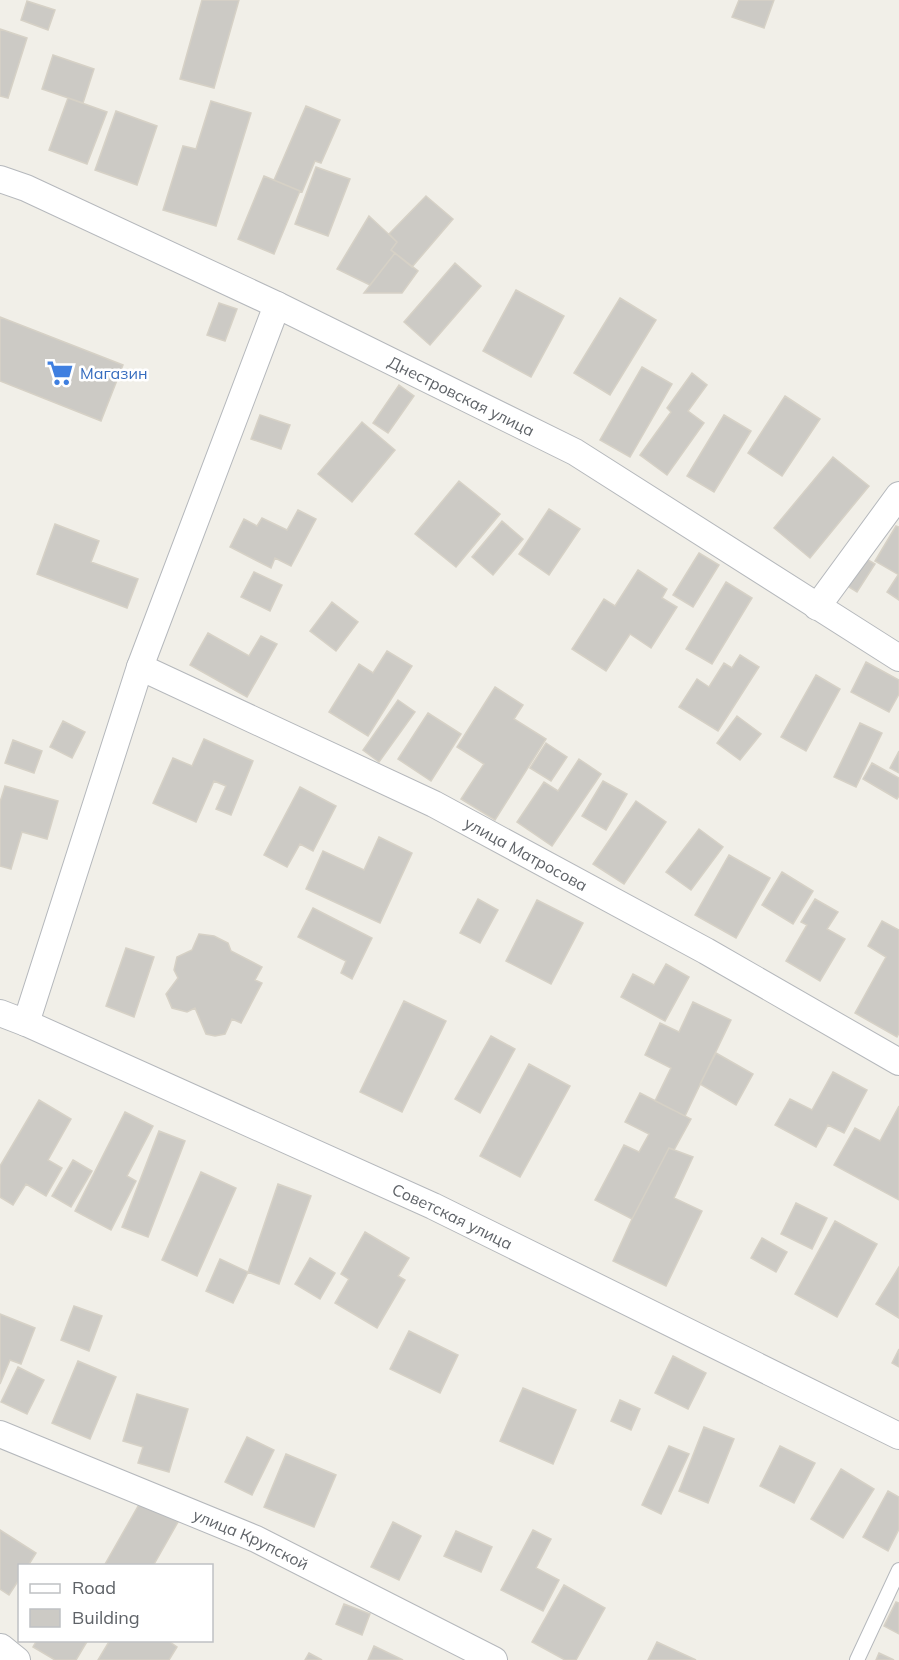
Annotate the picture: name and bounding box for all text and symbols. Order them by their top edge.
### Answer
street label: Днестровская улица [385,351,538,440]
supermarket icon: Магазин [45,358,75,388]
place label: Магазин [80,363,148,383]
street label: улица Матросова [461,812,591,895]
street label: Советская улица [389,1179,516,1254]
street label: улица Крупской [190,1504,312,1574]
legend [18,1564,213,1642]
text: Road [72,1576,116,1599]
text: Building [72,1606,140,1629]

